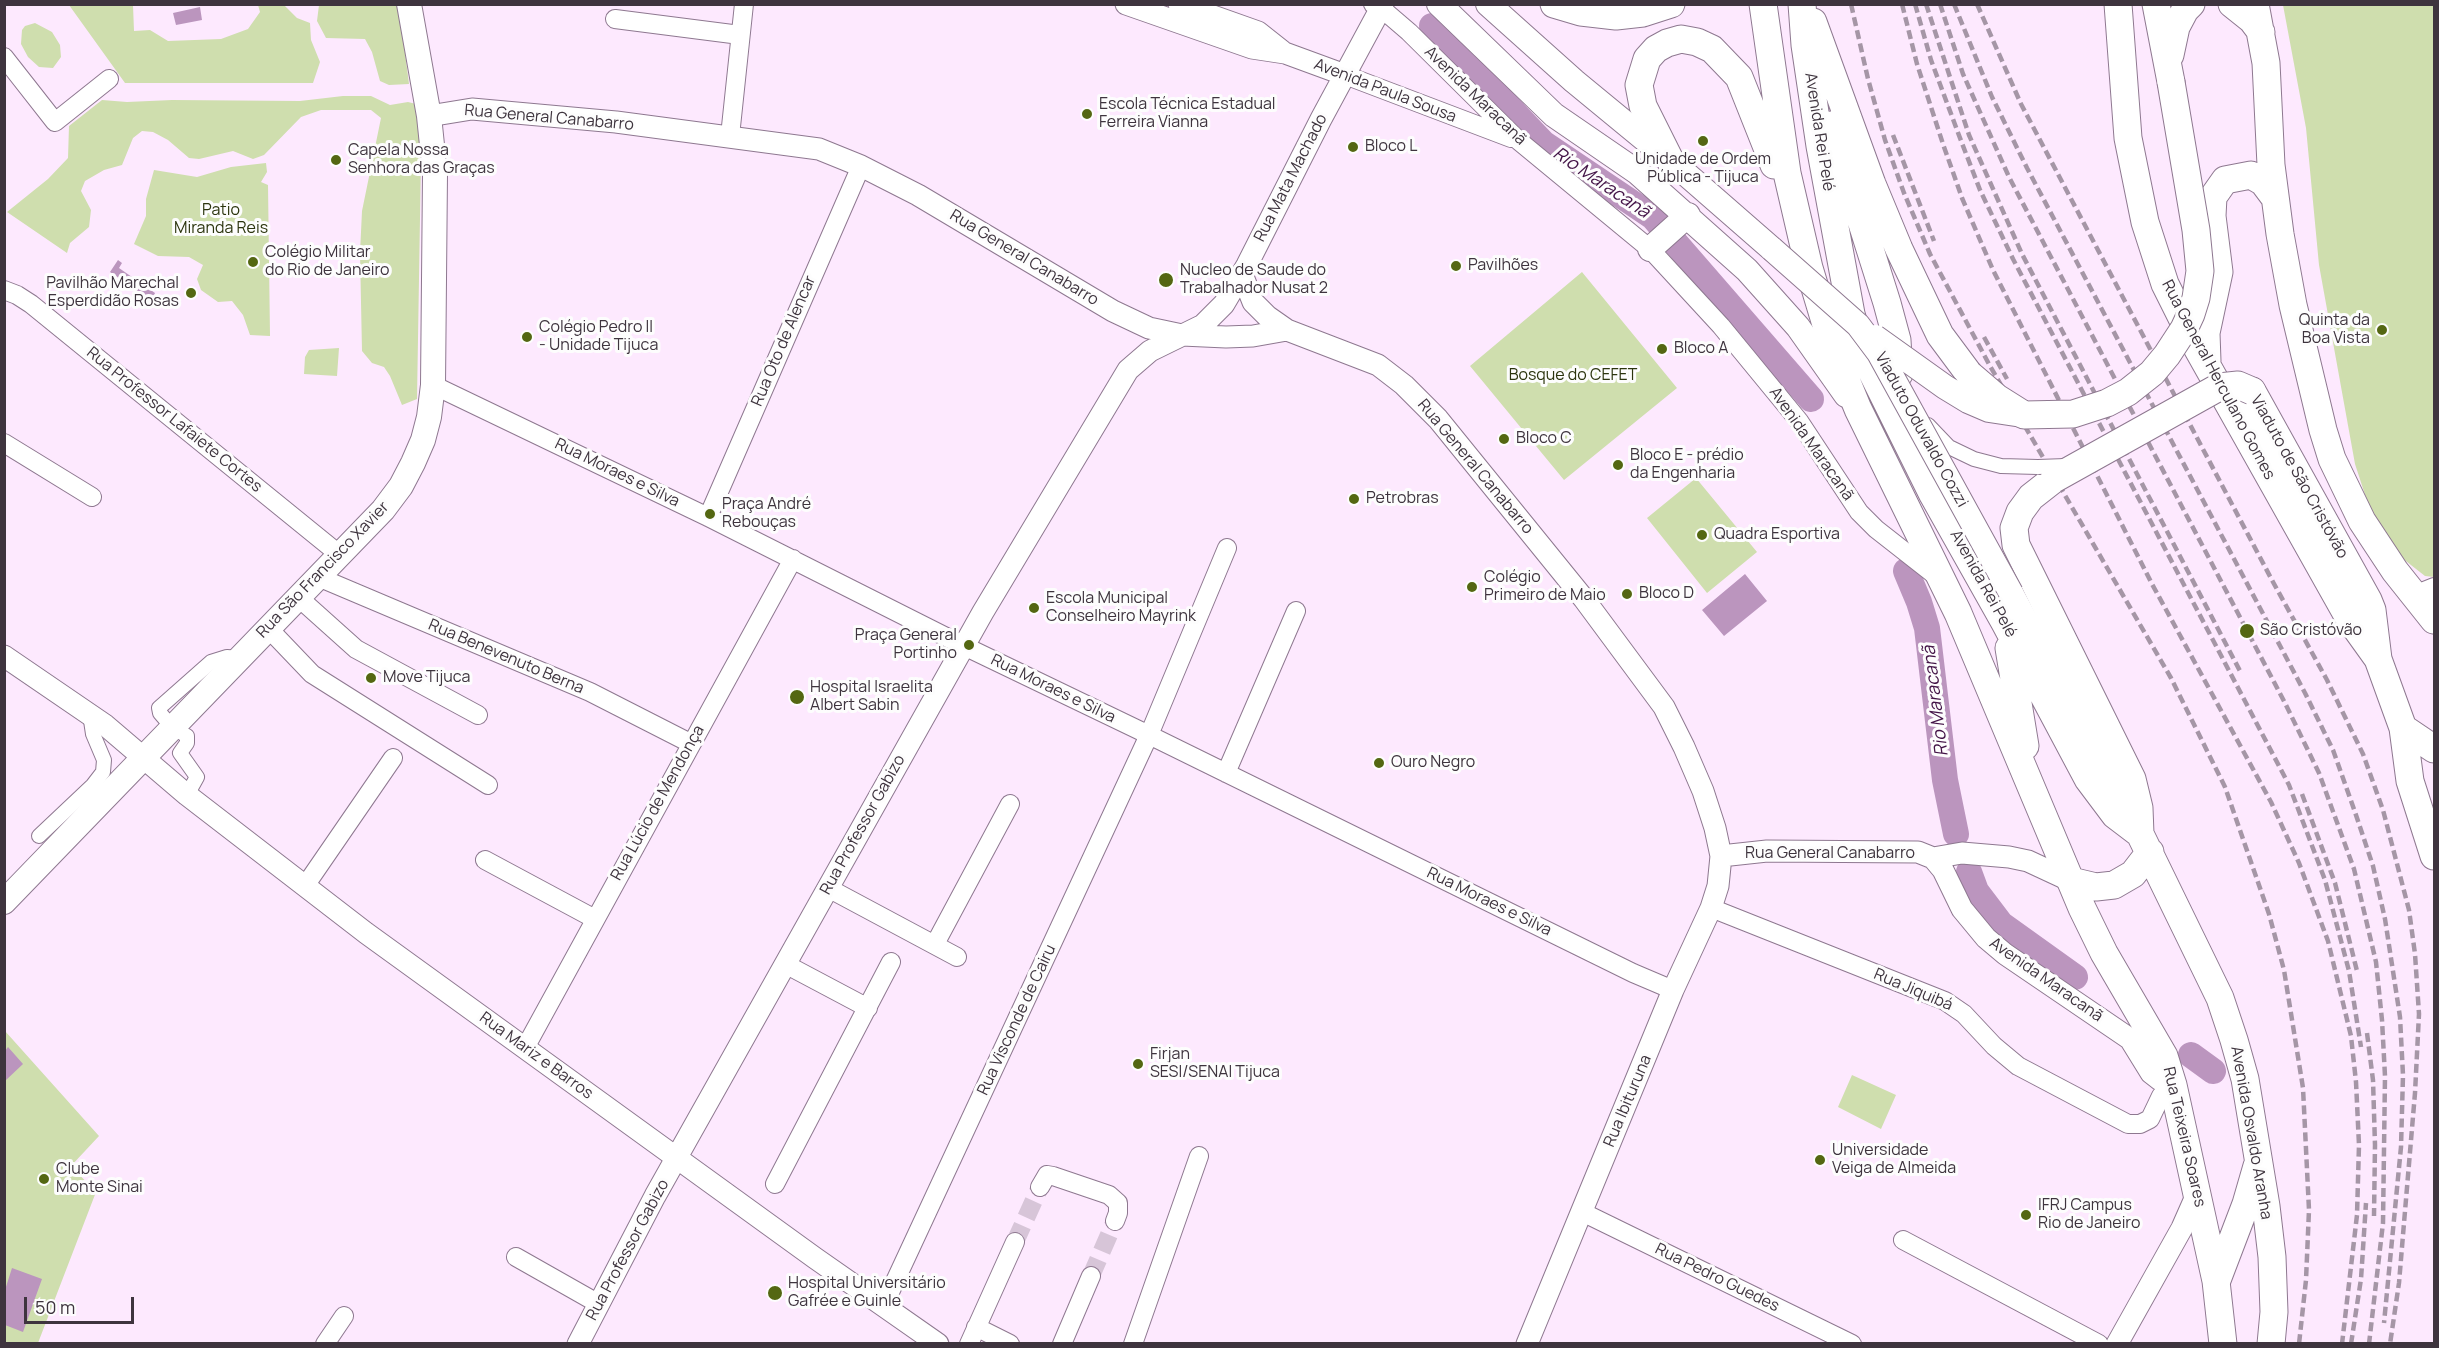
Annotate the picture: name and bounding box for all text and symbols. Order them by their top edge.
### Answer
street label: Avenida Maracanã [1420,43,1530,149]
street label: Avenida Paula Sousa [1311,55,1459,127]
street label: Avenida Rei Pelé [1800,71,1838,193]
place label: Escola Técnica Estadual Ferreira Vianna [1099,95,1276,133]
street label: Rua General Canabarro [463,101,635,135]
marker: Escola Técnica Estadual Ferreira Vianna [1080,107,1094,121]
street label: Rua Mata Machado [1250,111,1332,245]
marker: Unidade de Ordem Pública - Tijuca [1696,134,1710,148]
place label: Bloco L [1365,137,1417,157]
marker: Bloco L [1346,140,1360,154]
place label: Capela Nossa Senhora das Graças [348,141,495,179]
water label: Rio Maracanã [1549,143,1653,223]
place label: Unidade de Ordem Pública - Tijuca [1635,150,1771,188]
marker: Capela Nossa Senhora das Graças [329,153,343,167]
park label: Patio Miranda Reis [174,201,268,239]
street label: Rua General Canabarro [946,206,1102,310]
place label: Colégio Militar do Rio de Janeiro [265,243,390,281]
marker: Colégio Militar do Rio de Janeiro [246,255,260,269]
place label: Pavilhões [1468,256,1538,276]
marker: Pavilhões [1449,259,1463,273]
place label: Nucleo de Saude do Trabalhador Nusat 2 [1180,261,1328,299]
marker: Nucleo de Saude do Trabalhador Nusat 2 [1157,271,1175,289]
street label: Rua Oto de Alencar [748,273,820,409]
place label: Pavilhão Marechal Esperdidão Rosas [46,274,179,312]
street label: Rua General Herculano Gomes [2157,277,2279,483]
marker: Pavilhão Marechal Esperdidão Rosas [184,286,198,300]
place label: Quinta da Boa Vista [2299,311,2370,349]
place label: Colégio Pedro II - Unidade Tijuca [539,318,658,356]
marker: Quinta da Boa Vista [2375,323,2389,337]
marker: Colégio Pedro II - Unidade Tijuca [520,330,534,344]
place label: Bloco A [1674,339,1728,359]
marker: Bloco A [1655,342,1669,356]
street label: Rua Professor Lafaiete Cortes [82,343,266,497]
street label: Viaduto Oduvaldo Cozzi [1870,349,1972,511]
park label: Bosque do CEFET [1509,366,1637,386]
street label: Avenida Maracanã [1765,384,1857,504]
street label: Viaduto de São Cristóvão [2246,392,2352,562]
street label: Rua General Canabarro [1413,396,1537,538]
place label: Bloco C [1516,429,1572,449]
marker: Bloco C [1497,432,1511,446]
street label: Rua Moraes e Silva [552,434,682,512]
place label: Bloco E - prédio da Engenharia [1630,446,1744,484]
marker: Bloco E - prédio da Engenharia [1611,458,1625,472]
place label: Petrobras [1366,489,1439,509]
marker: Petrobras [1347,492,1361,506]
place label: Praça André Rebouças [722,495,811,533]
street label: Rua São Francisco Xavier [253,498,393,642]
marker: Praça André Rebouças [703,507,717,521]
place label: Quadra Esportiva [1714,525,1840,545]
street label: Avenida Rei Pelé [1946,527,2020,641]
marker: Quadra Esportiva [1695,528,1709,542]
place label: Colégio Primeiro de Maio [1484,568,1606,606]
marker: Colégio Primeiro de Maio [1465,580,1479,594]
place label: Bloco D [1639,584,1694,604]
marker: Bloco D [1620,587,1634,601]
place label: Escola Municipal Conselheiro Mayrink [1046,589,1196,627]
marker: Escola Municipal Conselheiro Mayrink [1027,601,1041,615]
street label: Rua Benevenuto Berna [425,616,587,698]
place label: São Cristóvão [2260,621,2362,641]
marker: São Cristóvão [2238,622,2256,640]
place label: Praça General Portinho [855,626,957,664]
marker: Praça General Portinho [962,638,976,652]
water label: Rio Maracanã [1918,644,1954,758]
street label: Rua Moraes e Silva [988,650,1118,728]
place label: Move Tijuca [383,668,470,688]
marker: Move Tijuca [364,671,378,685]
place label: Hospital Israelita Albert Sabin [810,678,933,716]
marker: Hospital Israelita Albert Sabin [788,688,806,706]
street label: Rua Lúcio de Mendonça [607,722,709,884]
street label: Rua Professor Gabizo [817,752,909,898]
place label: Ouro Negro [1391,753,1475,773]
marker: Ouro Negro [1372,756,1386,770]
street label: Rua General Canabarro [1745,844,1915,864]
street label: Rua Moraes e Silva [1424,863,1554,941]
street label: Avenida Maracanã [1986,934,2106,1026]
street label: Rua Visconde de Cairu [974,942,1060,1098]
street label: Rua Jiquibá [1871,965,1955,1015]
street label: Rua Mariz e Barros [476,1008,596,1104]
place label: Firjan SESI/SENAI Tijuca [1150,1045,1280,1083]
street label: Avenida Osvaldo Aranha [2226,1045,2276,1221]
street label: Rua Ibituruna [1600,1052,1656,1150]
marker: Firjan SESI/SENAI Tijuca [1131,1057,1145,1071]
street label: Rua Teixeira Soares [2159,1065,2209,1209]
place label: Universidade Veiga de Almeida [1832,1141,1956,1179]
marker: Universidade Veiga de Almeida [1813,1153,1827,1167]
place label: Clube Monte Sinai [56,1160,143,1198]
marker: Clube Monte Sinai [37,1172,51,1186]
street label: Rua Professor Gabizo [583,1176,673,1324]
place label: IFRJ Campus Rio de Janeiro [2038,1196,2140,1234]
marker: IFRJ Campus Rio de Janeiro [2019,1208,2033,1222]
street label: Rua Pedro Guedes [1652,1240,1782,1316]
place label: Hospital Universitário Gafrée e Guinle [788,1274,946,1312]
marker: Hospital Universitário Gafrée e Guinle [766,1284,784,1302]
scale bar [27,1285,136,1323]
text: 50 m [35,1295,75,1319]

